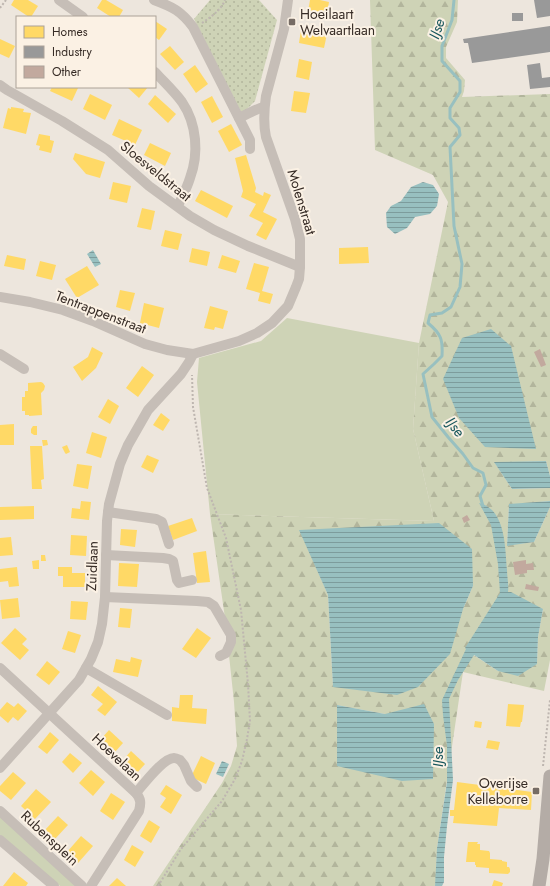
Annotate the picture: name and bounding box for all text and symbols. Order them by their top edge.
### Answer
place label: Hoeilaart Welvaartlaan [300,4,375,40]
water label: IJse [423,15,451,42]
legend [16,16,156,88]
marker: Hoeilaart Welvaartlaan [287,17,297,27]
text: Homes [52,23,88,41]
text: Industry [52,43,93,61]
text: Other [52,63,82,81]
street label: Sloesveldstraat [116,136,196,206]
street label: Molenstraat [283,167,322,238]
street label: Tentrappenstraat [53,286,150,339]
water label: IJse [440,412,470,442]
street label: Zuidlaan [81,541,103,591]
street label: Hoevelaan [88,729,146,785]
water label: IJse [427,746,449,767]
place label: Overijse Kelleborre [467,773,528,809]
marker: Overijse Kelleborre [531,786,541,796]
street label: Rubensplein [17,806,83,870]

